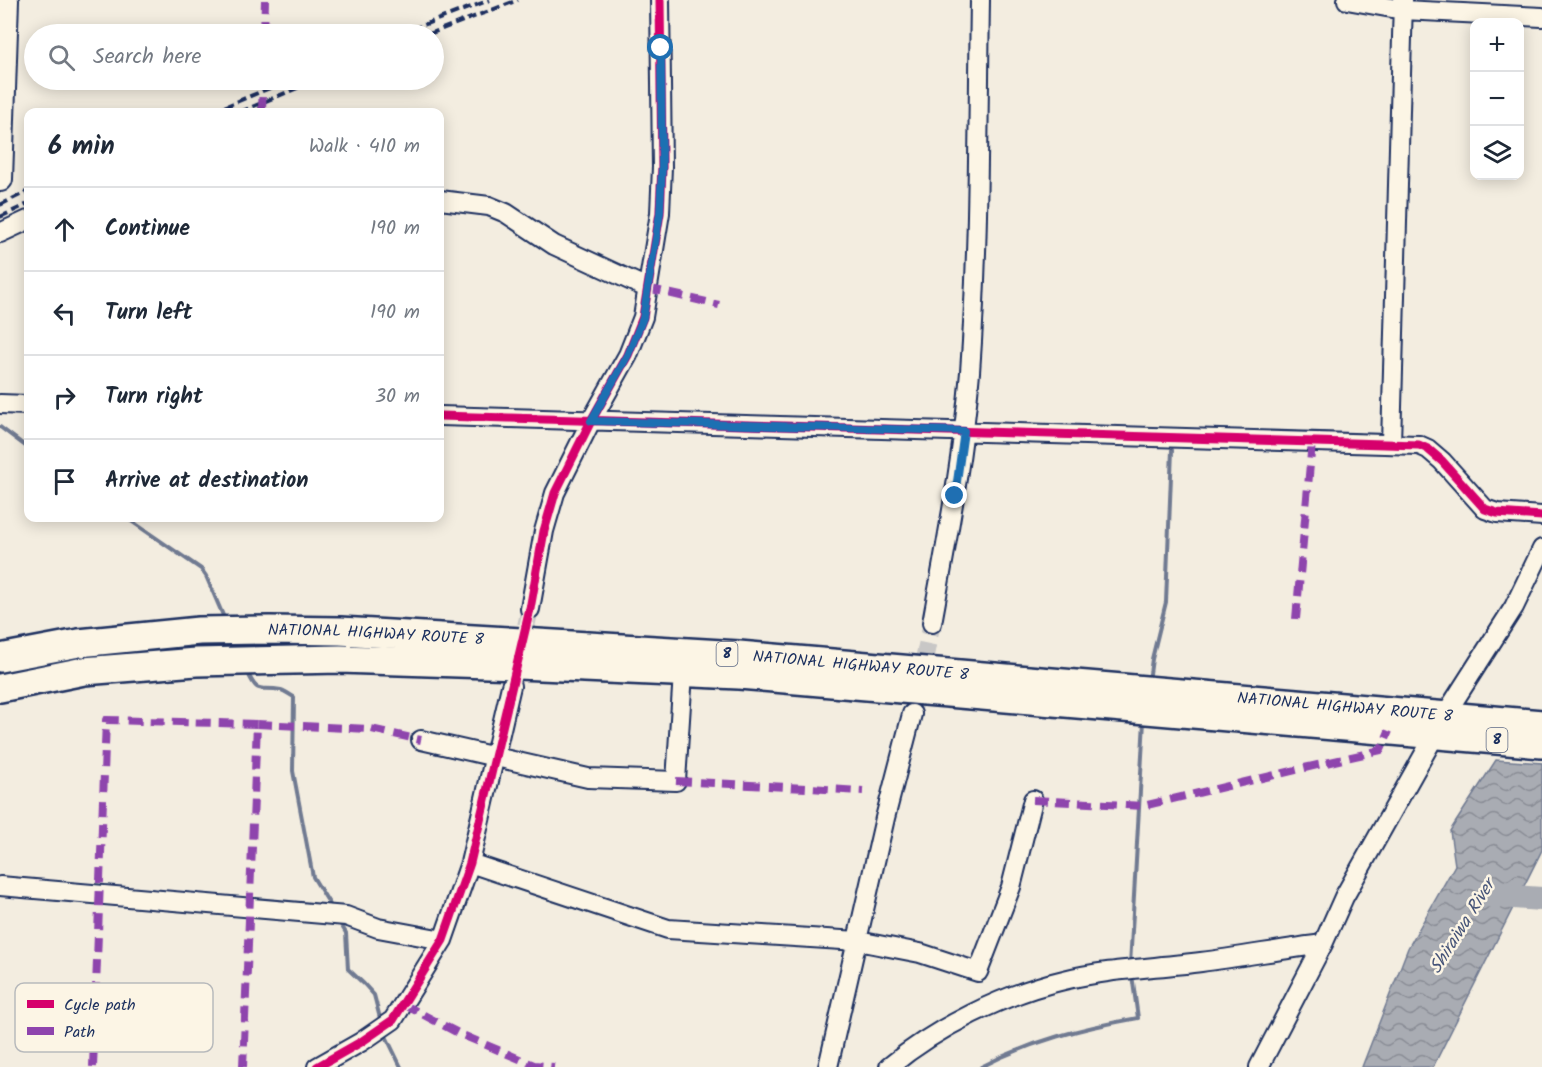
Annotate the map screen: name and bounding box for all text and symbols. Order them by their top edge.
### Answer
map controls [1470,18,1524,180]
button: + [1470,18,1524,72]
search box [24,24,444,90]
route start [647,34,673,60]
text: Search here [93,40,201,75]
icon: search [45,41,78,74]
button: − [1470,72,1524,126]
text: 6 min [48,126,115,168]
button: layers [1470,126,1524,180]
text: Walk · 410 m [309,131,420,163]
text: Continue [105,212,190,247]
icon: ahead [48,213,81,246]
text: 190 m [370,213,420,245]
text: Turn left [105,296,192,331]
icon: left [48,297,81,330]
text: 190 m [370,297,420,329]
text: Turn right [105,380,203,415]
icon: right [48,381,81,414]
text: 30 m [375,381,420,413]
text: Arrive at destination [105,464,308,499]
icon: arrive [48,465,81,498]
route end [941,482,967,508]
street label: NATIONAL HIGHWAY ROUTE 8 [268,617,485,652]
road number: 8 [716,642,738,666]
street label: NATIONAL HIGHWAY ROUTE 8 [752,644,970,687]
street label: NATIONAL HIGHWAY ROUTE 8 [1236,685,1454,729]
road number: 8 [1486,728,1508,752]
water label: Shiraiwa River [1423,871,1506,980]
legend [15,983,213,1052]
text: Cycle path [64,993,136,1018]
text: Path [64,1020,95,1045]

